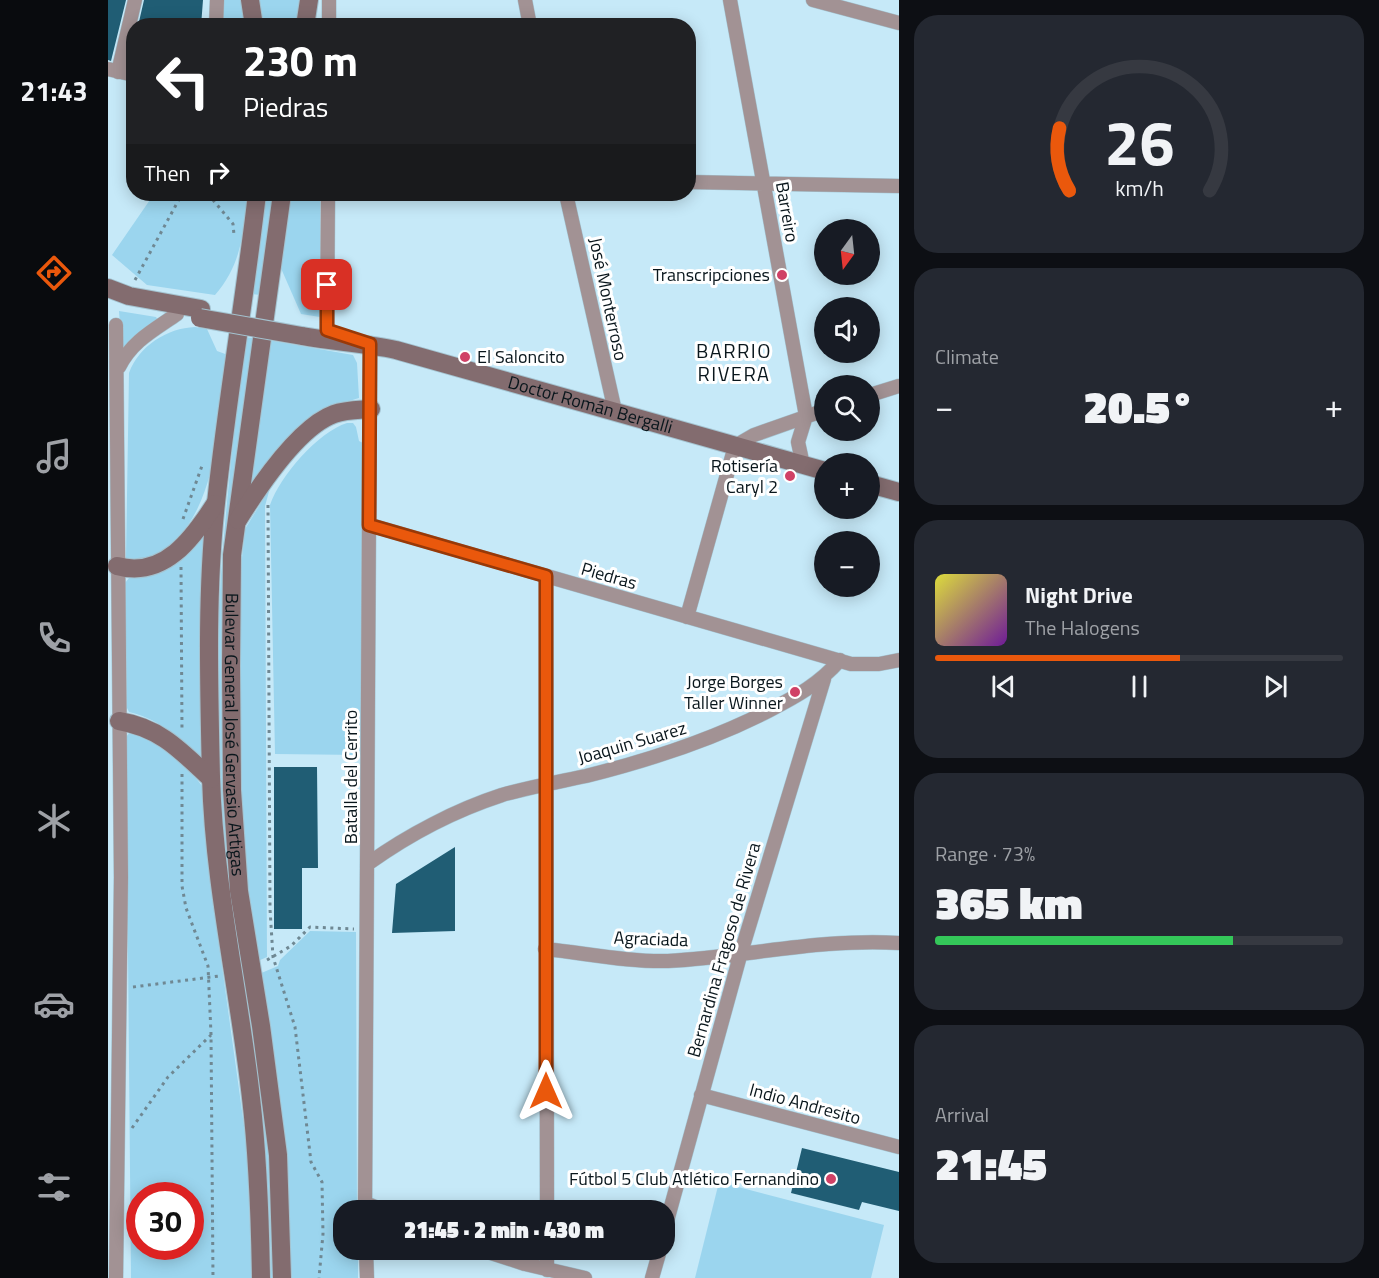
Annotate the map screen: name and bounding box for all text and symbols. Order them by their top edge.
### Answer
text: 230 m [243,28,358,92]
icon: left [144,42,222,120]
text: 21:43 [20,70,88,111]
text: Piedras [243,86,328,127]
text: 26 [1104,94,1174,189]
text: Then [144,156,190,190]
icon: right [202,156,235,189]
text: km/h [1115,172,1163,204]
street label: Barreiro [769,180,806,244]
north arrow [814,219,880,285]
map controls [814,219,880,597]
street label: José Monterroso [582,235,635,363]
icon: directions [33,252,75,294]
pin [301,259,352,310]
place label: Transcripciones [653,261,770,288]
icon: arrive [310,268,343,301]
marker: Transcripciones [775,268,789,282]
button: sound [814,297,880,363]
district label: BARRIO RIVERA [696,335,772,389]
text: Climate [935,341,999,372]
place label: El Saloncito [477,343,565,370]
marker: El Saloncito [458,350,472,364]
street label: Doctor Román Bergalli [505,368,676,440]
text: 20.5° [1083,372,1195,440]
button: search [814,375,880,441]
text: − [935,381,953,431]
text: + [1325,381,1343,431]
icon: music [33,435,75,477]
place label: Rotisería Caryl 2 [711,452,778,500]
button: + [814,453,880,519]
marker: Rotisería Caryl 2 [783,469,797,483]
button: − [814,531,880,597]
street label: Piedras [578,555,640,596]
text: Night Drive [1025,578,1133,612]
street label: Bulevar General José Gervasio Artigas [218,593,252,877]
text: The Halogens [1025,612,1140,643]
icon: phone [33,617,75,659]
place label: Jorge Borges Taller Winner [684,668,783,716]
icon: previous [987,670,1020,703]
icon: pause [1123,670,1156,703]
icon: next [1259,670,1292,703]
marker: Jorge Borges Taller Winner [788,685,802,699]
street label: Batalla del Cerrito [337,710,364,844]
street label: Joaquin Suarez [574,714,689,771]
icon: climate [33,800,75,842]
text: Range · 73% [935,838,1035,869]
street label: Bernardina Fragoso de Rivera [680,839,767,1061]
text: 365 km [935,868,1083,936]
street label: Agraciada [613,924,689,953]
icon: car [33,983,75,1025]
position arrow [514,1059,578,1123]
street label: Indio Andresito [746,1076,864,1131]
text: Arrival [935,1099,989,1130]
text: 21:45 [935,1129,1047,1197]
place label: Fútbol 5 Club Atlético Fernandino [569,1165,819,1192]
icon: filters [33,1166,75,1208]
marker: Fútbol 5 Club Atlético Fernandino [824,1172,838,1186]
speed limit sign: 30 [126,1182,204,1260]
text: 21:45 · 2 min · 430 m [404,1213,604,1247]

